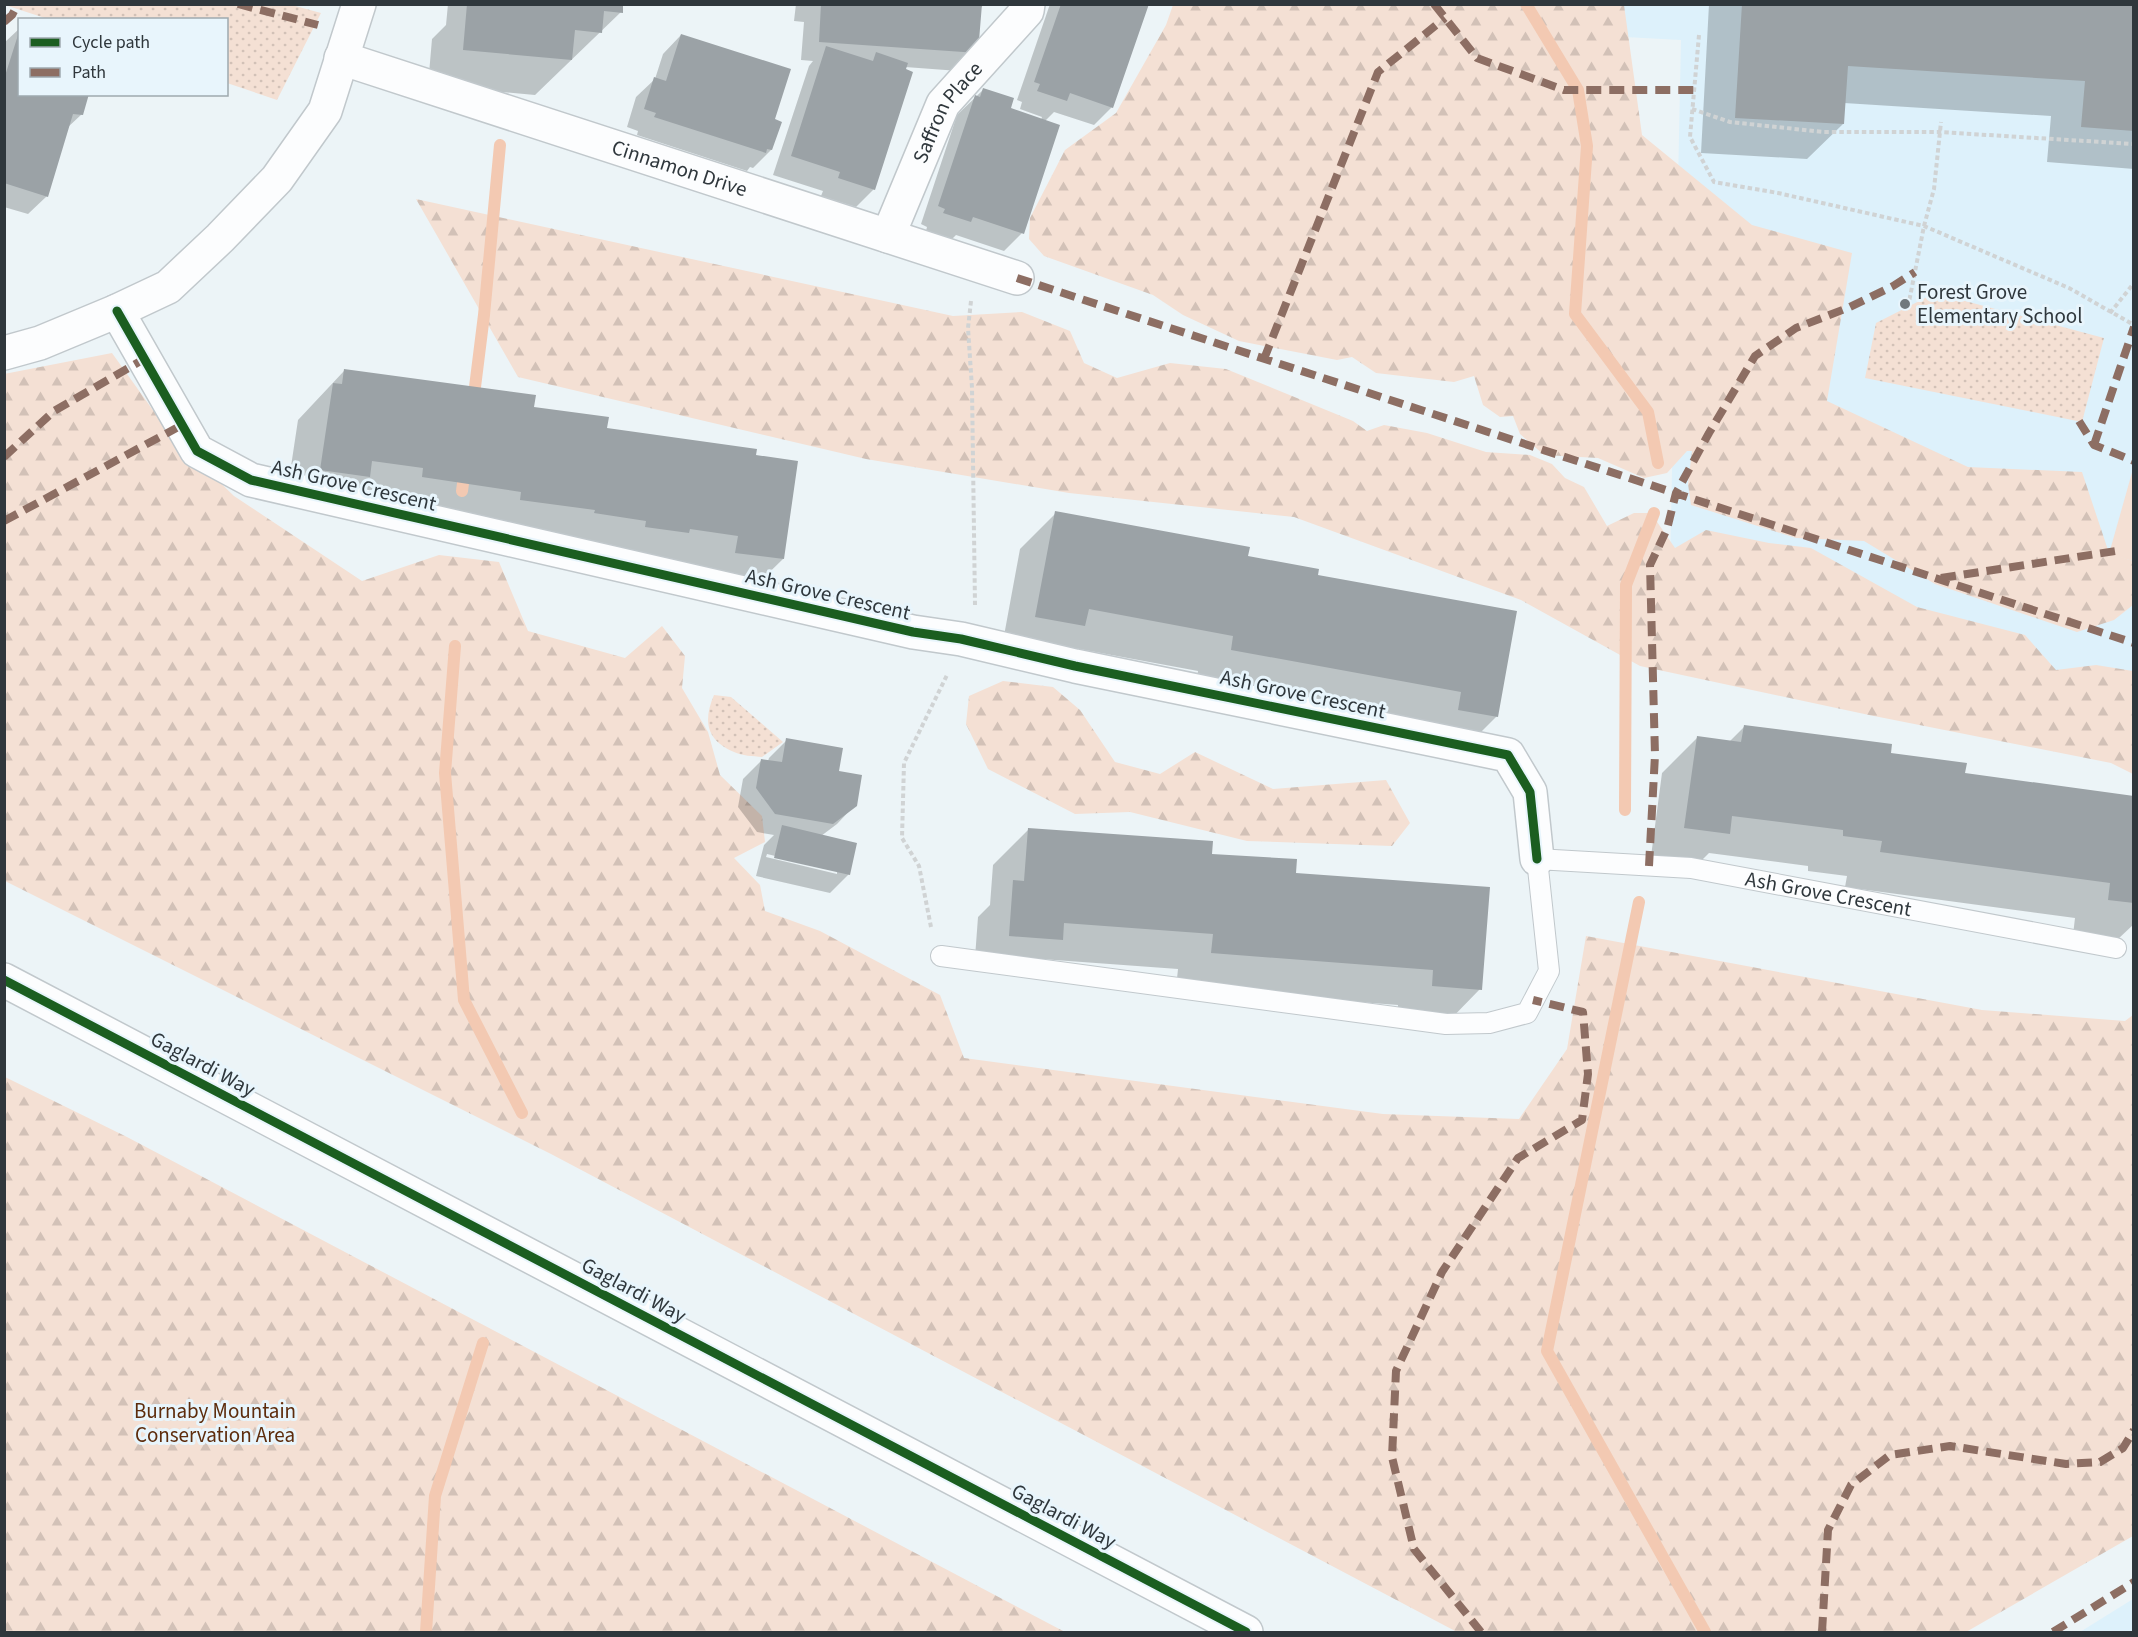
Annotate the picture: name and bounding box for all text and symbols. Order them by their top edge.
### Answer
legend [18,18,228,96]
text: Cycle path [72,30,150,55]
street label: Saffron Place [905,55,989,168]
text: Path [72,60,106,85]
street label: Cinnamon Drive [608,132,751,204]
place label: Forest Grove Elementary School [1917,277,2083,331]
marker: Forest Grove Elementary School [1898,297,1912,311]
street label: Ash Grove Crescent [269,451,439,519]
street label: Ash Grove Crescent [743,560,913,628]
street label: Ash Grove Crescent [1218,662,1388,726]
street label: Ash Grove Crescent [1743,864,1914,924]
street label: Gaglardi Way [145,1024,261,1104]
street label: Gaglardi Way [576,1250,692,1330]
park label: Burnaby Mountain Conservation Area [134,1396,296,1450]
street label: Gaglardi Way [1006,1476,1122,1556]

